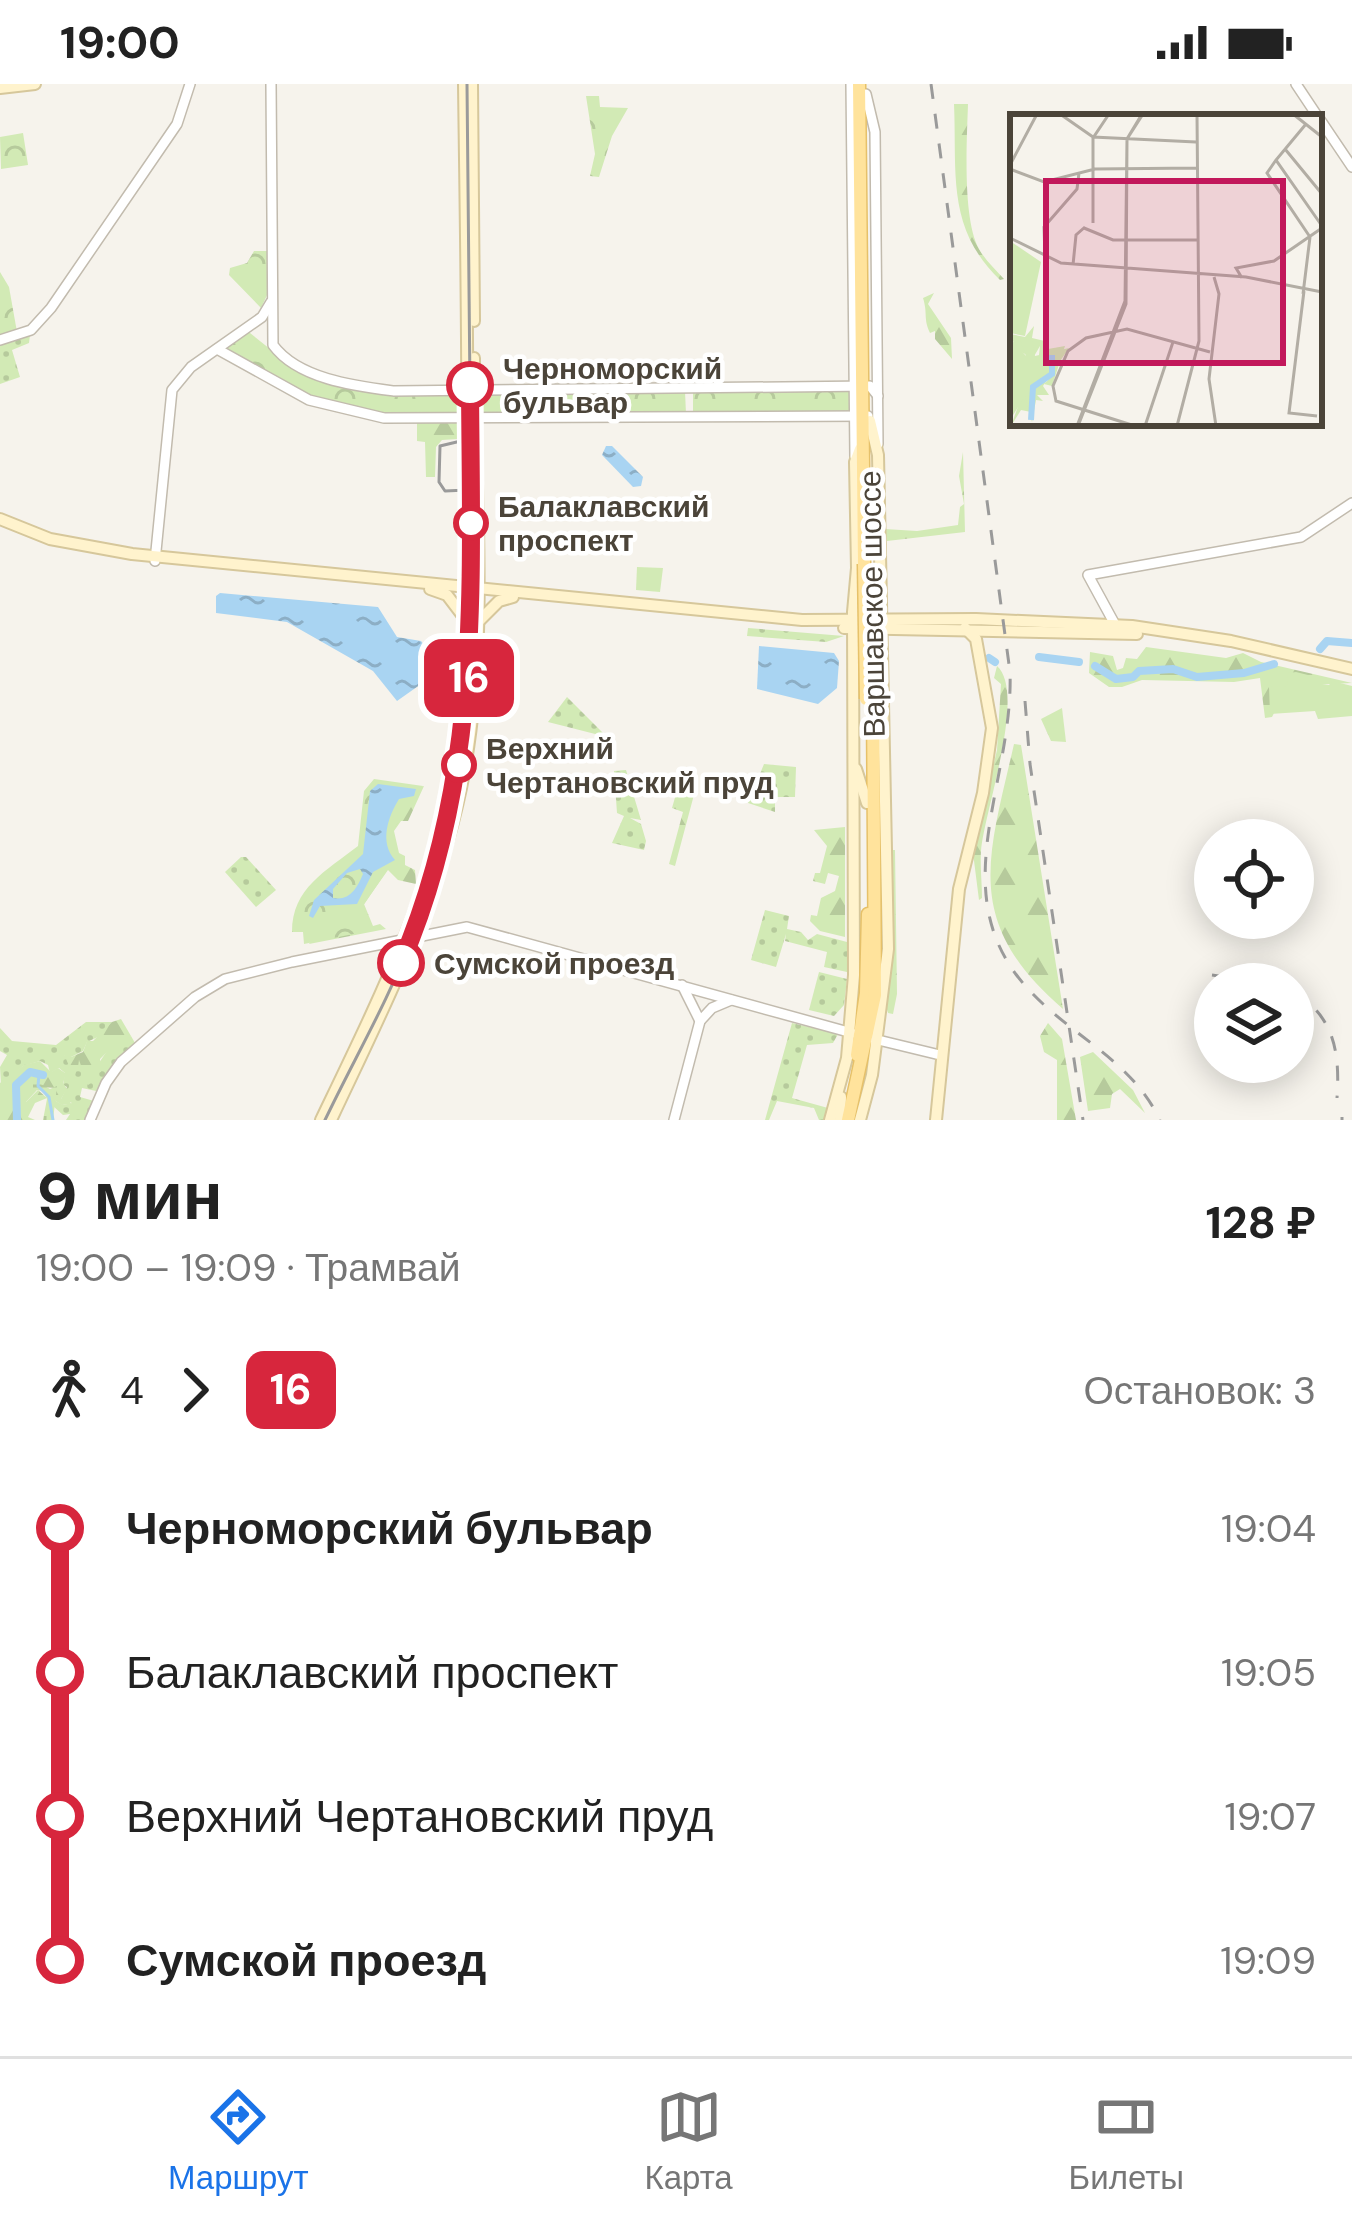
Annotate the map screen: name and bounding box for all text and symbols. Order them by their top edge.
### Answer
text: 19:00 [60,13,180,72]
inset map [1010,114,1322,426]
place label: Черноморский бульвар [503,349,722,422]
marker: Черноморский бульвар [448,363,492,407]
street label: Варшавское шоссе [850,470,894,738]
place label: Балаклавский проспект [498,487,709,560]
marker: Балаклавский проспект [455,507,487,539]
line badge: 16 [415,639,523,717]
text: 16 [448,650,490,705]
place label: Верхний Чертановский пруд [486,729,774,802]
marker: Верхний Чертановский пруд [443,749,475,781]
map controls [1194,819,1314,1083]
button: locate [1194,819,1314,939]
marker: Сумской проезд [379,941,423,985]
place label: Сумской проезд [434,944,674,983]
button: layers [1194,963,1314,1083]
text: 9 мин [36,1154,223,1239]
text: 128 ₽ [1205,1193,1316,1252]
text: 19:00 – 19:09 · Трамвай [36,1242,461,1293]
icon: walk [36,1357,102,1423]
icon: forward [162,1357,228,1423]
text: 16 [270,1362,312,1417]
text: 4 [120,1365,144,1416]
text: Остановок: 3 [1083,1365,1316,1416]
text: Черноморский бульвар [126,1499,653,1558]
text: 19:04 [1221,1503,1316,1554]
text: Балаклавский проспект [126,1643,618,1702]
text: 19:05 [1221,1647,1316,1698]
text: Верхний Чертановский пруд [126,1787,713,1846]
text: 19:07 [1225,1791,1316,1842]
text: Сумской проезд [126,1931,486,1990]
text: 19:09 [1220,1935,1316,1986]
tab: Маршрут [168,2084,309,2199]
tab: Карта [644,2084,733,2199]
tab: Билеты [1069,2084,1184,2199]

